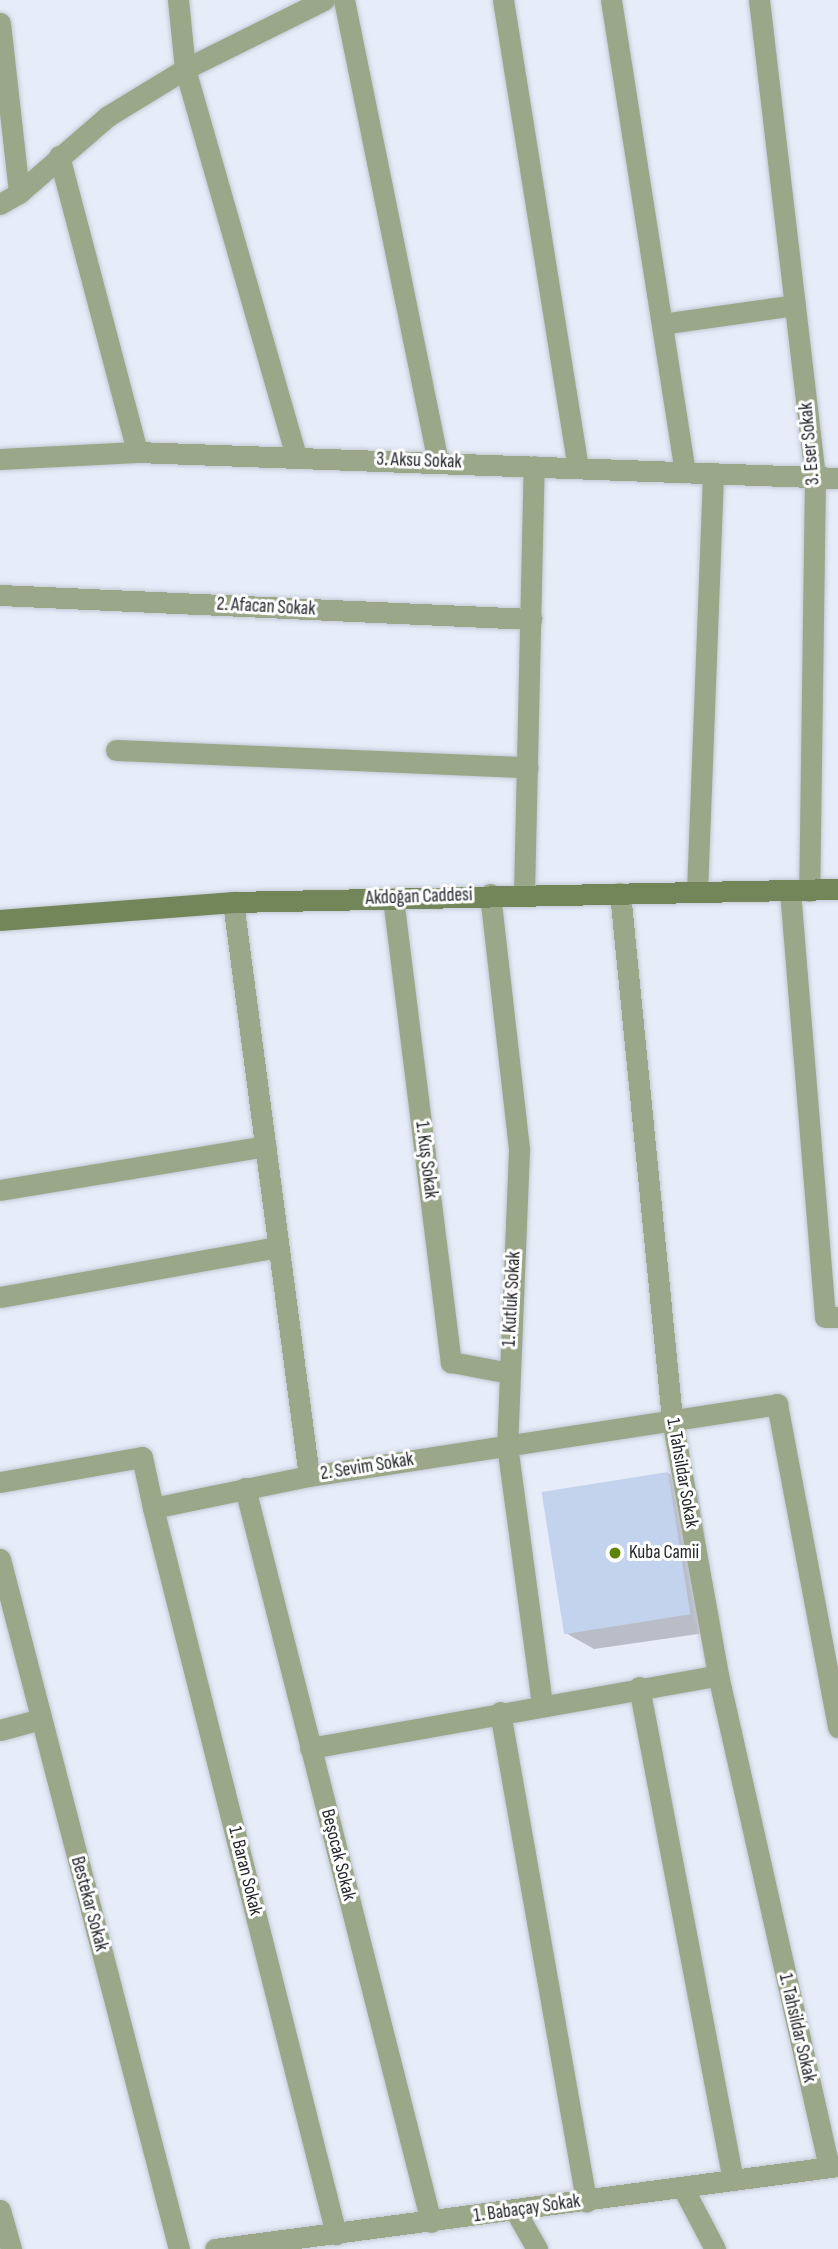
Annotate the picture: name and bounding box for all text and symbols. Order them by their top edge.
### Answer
street label: 3. Eser Sokak [795,402,825,486]
street label: 3. Aksu Sokak [376,448,462,474]
street label: 2. Afacan Sokak [216,593,316,621]
street label: Akdoğan Caddesi [365,884,473,910]
street label: 1. Kuş Sokak [410,1120,442,1200]
street label: 1. Kutluk Sokak [498,1251,526,1347]
street label: 1. Tahsildar Sokak [661,1416,703,1530]
street label: 2. Sevim Sokak [319,1448,415,1486]
place label: Kuba Camii [629,1542,699,1564]
marker: Kuba Camii [607,1545,623,1561]
street label: Beşocak Sokak [316,1807,360,1903]
street label: 1. Baran Sokak [223,1824,267,1918]
street label: Bestekar Sokak [65,1854,113,1954]
street label: 1. Tahsildar Sokak [773,1971,821,2085]
street label: 1. Babaçay Sokak [472,2190,582,2228]

